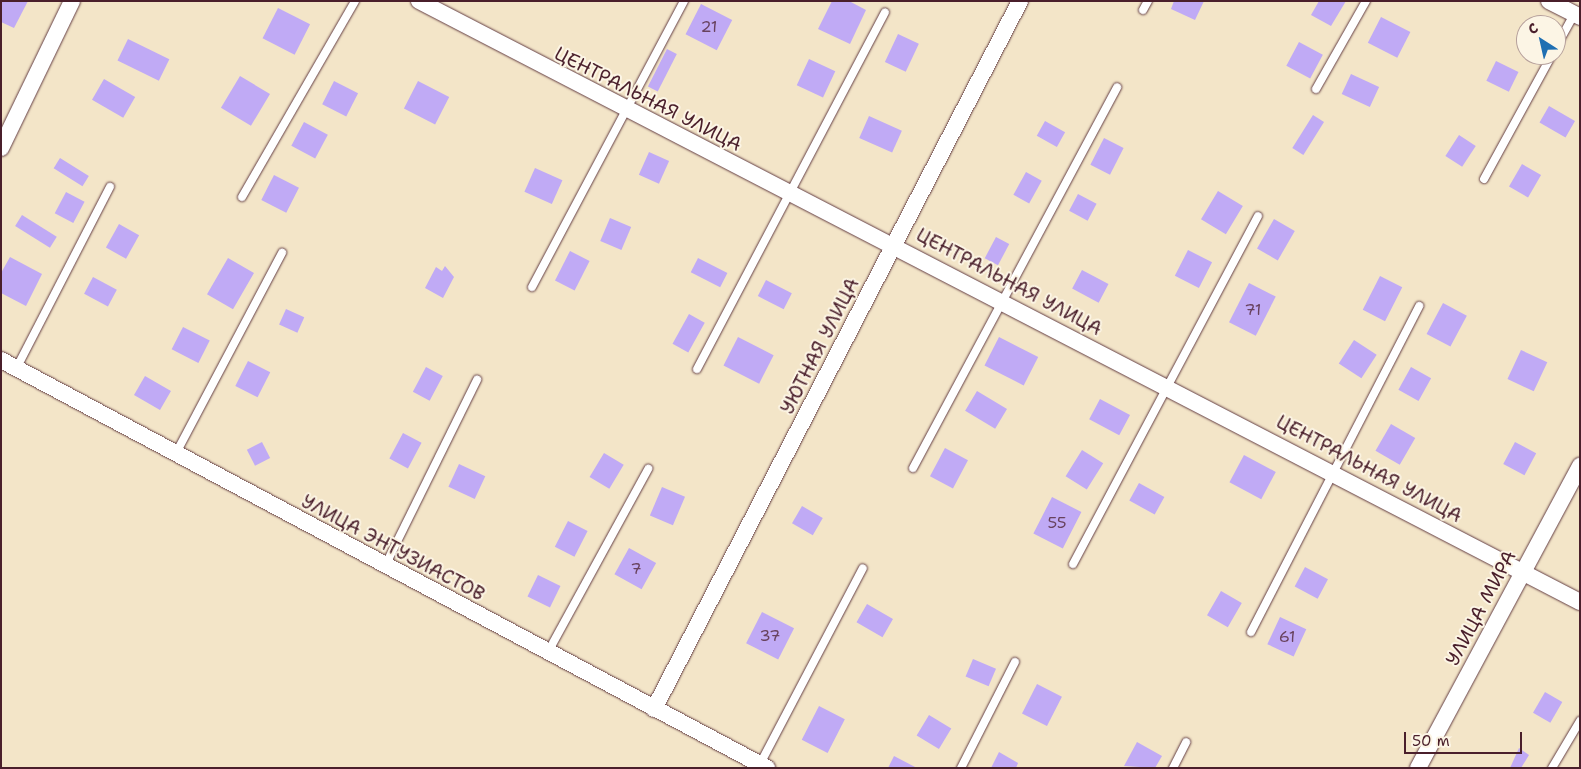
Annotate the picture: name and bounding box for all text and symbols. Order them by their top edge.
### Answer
north arrow [1516,15,1566,65]
house number: 21 [700,17,718,37]
text: С [1524,19,1542,38]
street label: ЦЕНТРАЛЬНАЯ УЛИЦА [551,42,745,156]
street label: ЦЕНТРАЛЬНАЯ УЛИЦА [912,223,1106,341]
street label: УЮТНАЯ УЛИЦА [776,274,864,418]
house number: 71 [1244,300,1262,320]
street label: ЦЕНТРАЛЬНАЯ УЛИЦА [1272,410,1466,528]
street label: УЛИЦА ЭНТУЗИАСТОВ [297,490,489,606]
house number: 55 [1047,513,1067,533]
street label: УЛИЦА МИРА [1441,547,1521,669]
house number: 7 [630,559,642,579]
house number: 37 [759,626,781,646]
house number: 61 [1279,627,1295,647]
scale bar [1406,722,1524,754]
text: 50 m [1412,731,1450,751]

